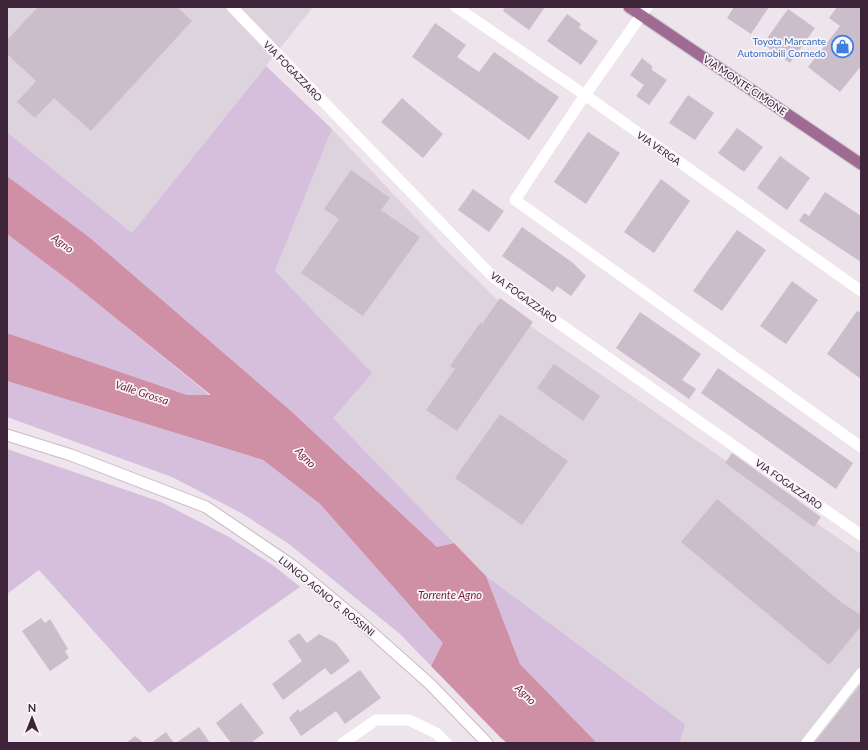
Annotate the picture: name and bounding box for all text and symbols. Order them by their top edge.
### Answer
shop icon: Toyota Marcante Automobili Cornedo [829,34,855,60]
place label: Toyota Marcante Automobili Cornedo [737,35,826,59]
street label: VIA FOGAZZARO [261,38,325,104]
street label: VIA MONTE CIMONE [701,53,789,117]
street label: VIA VERGA [635,128,683,168]
water label: Agno [49,230,77,256]
street label: VIA FOGAZZARO [488,269,560,325]
water label: Valle Grossa [114,377,171,407]
water label: Agno [292,443,319,470]
street label: VIA FOGAZZARO [753,456,825,512]
street label: LUNGO AGNO G. ROSSINI [277,554,377,638]
water label: Torrente Agno [418,588,482,601]
water label: Agno [512,680,539,707]
north arrow [12,698,52,738]
text: N [28,701,36,714]

